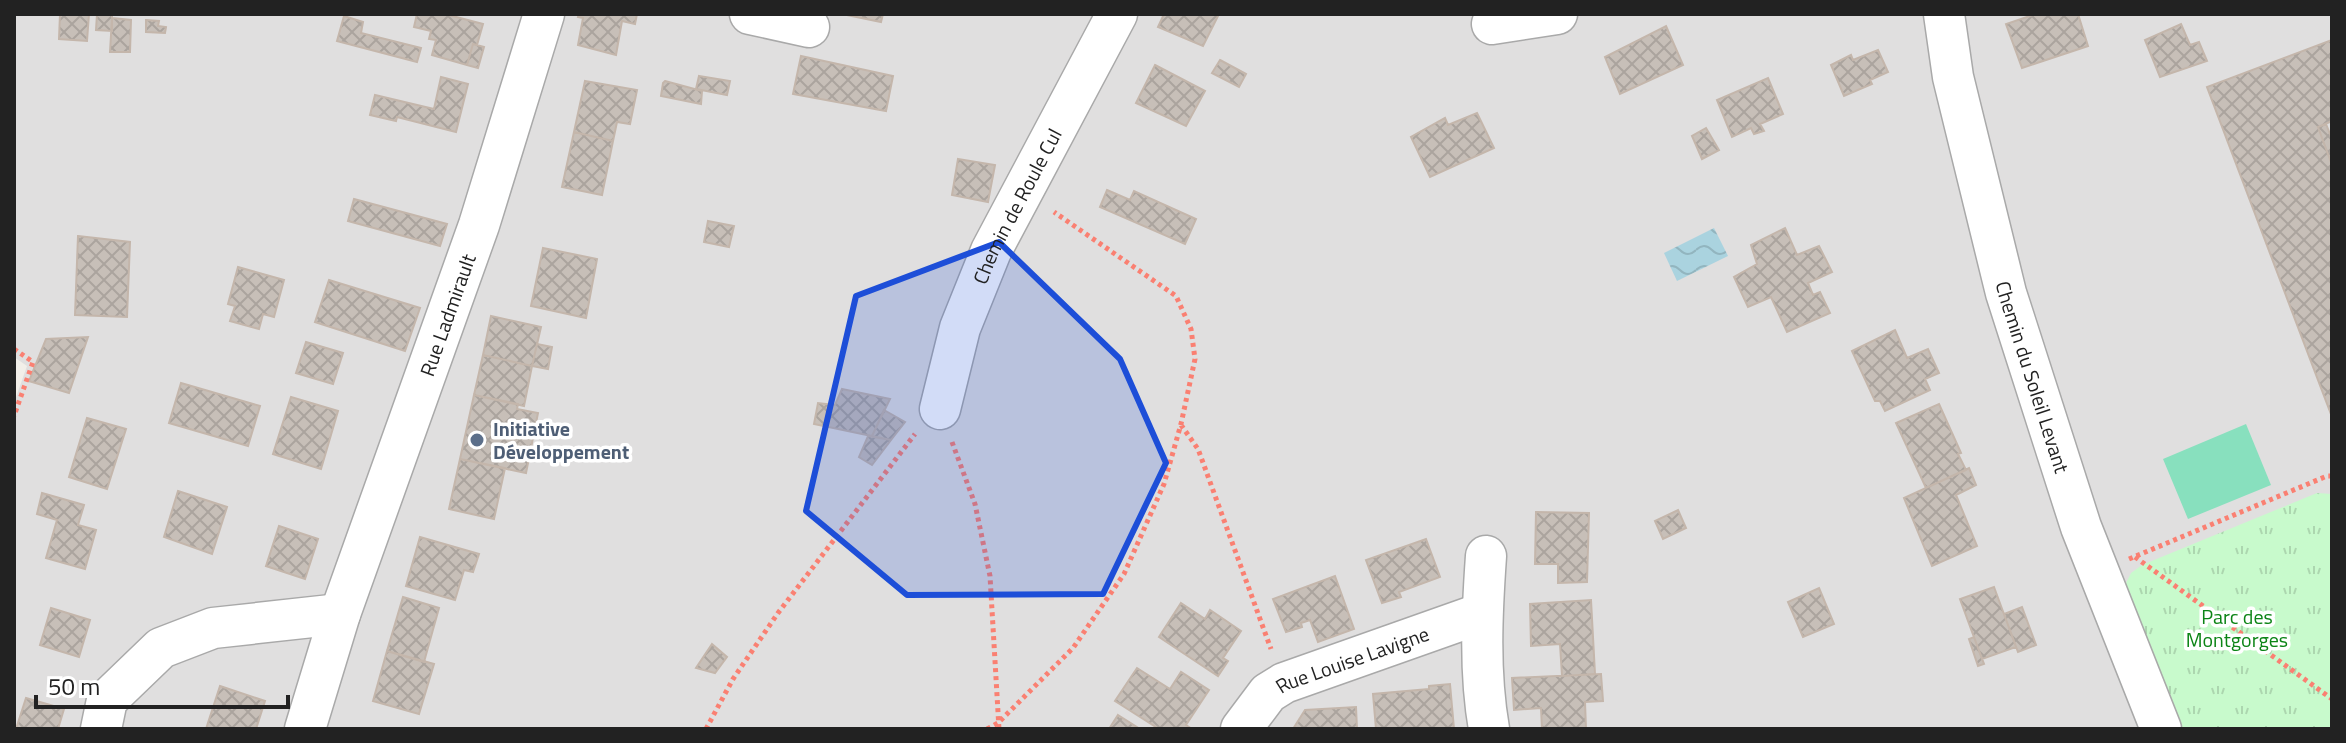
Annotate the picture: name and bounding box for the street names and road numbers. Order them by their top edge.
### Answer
street label: Chemin de Roule Cul [964,122,1069,289]
street label: Rue Ladmirault [411,249,483,380]
street label: Chemin du Soleil Levant [1988,278,2078,477]
street label: Rue Louise Lavigne [1269,618,1433,701]

